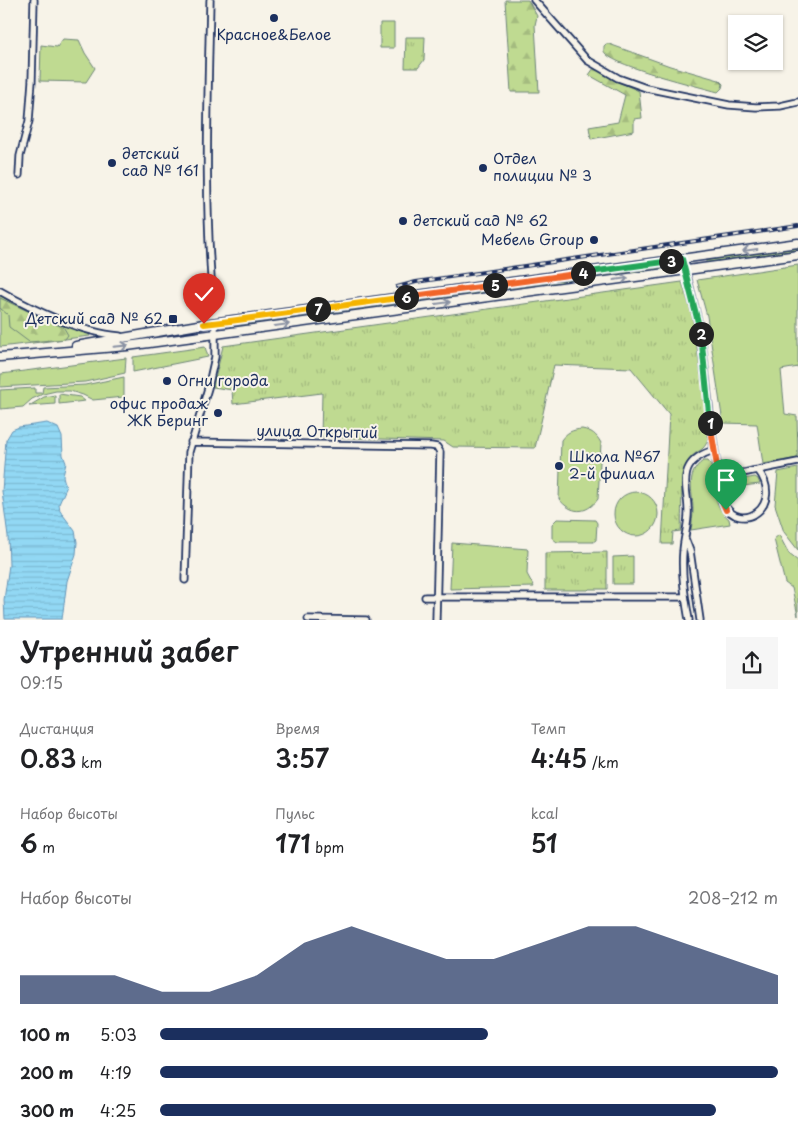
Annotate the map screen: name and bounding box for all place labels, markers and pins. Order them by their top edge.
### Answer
marker: Красное&Белое [268,12,280,24]
place label: Красное&Белое [217,22,331,45]
place label: детский сад № 161 [122,141,199,181]
place label: Отдел полиции № 3 [493,146,592,186]
marker: детский сад № 161 [106,157,118,169]
marker: Отдел полиции № 3 [477,162,489,174]
place label: детский сад № 62 [413,208,548,231]
marker: детский сад № 62 [397,215,409,227]
place label: Мебель Group [481,227,584,250]
marker: Мебель Group [588,234,600,246]
pin: 3 [658,248,684,274]
pin: 4 [570,260,596,286]
pin: 5 [482,272,508,298]
pin [183,273,225,324]
pin: 6 [394,284,418,310]
pin: 7 [306,296,330,322]
place label: Детский сад № 62 [25,306,163,329]
marker: Детский сад № 62 [167,313,179,325]
pin: 2 [688,322,714,346]
place label: Огни города [177,368,269,391]
marker: Огни города [161,375,173,387]
place label: офис продаж ЖК Беринг [110,391,208,431]
marker: офис продаж ЖК Беринг [212,407,224,419]
pin: 1 [698,410,722,436]
place label: Школа №67 2-й филиал [569,444,661,484]
pin [705,459,747,510]
marker: Школа №67 2-й филиал [553,460,565,472]

